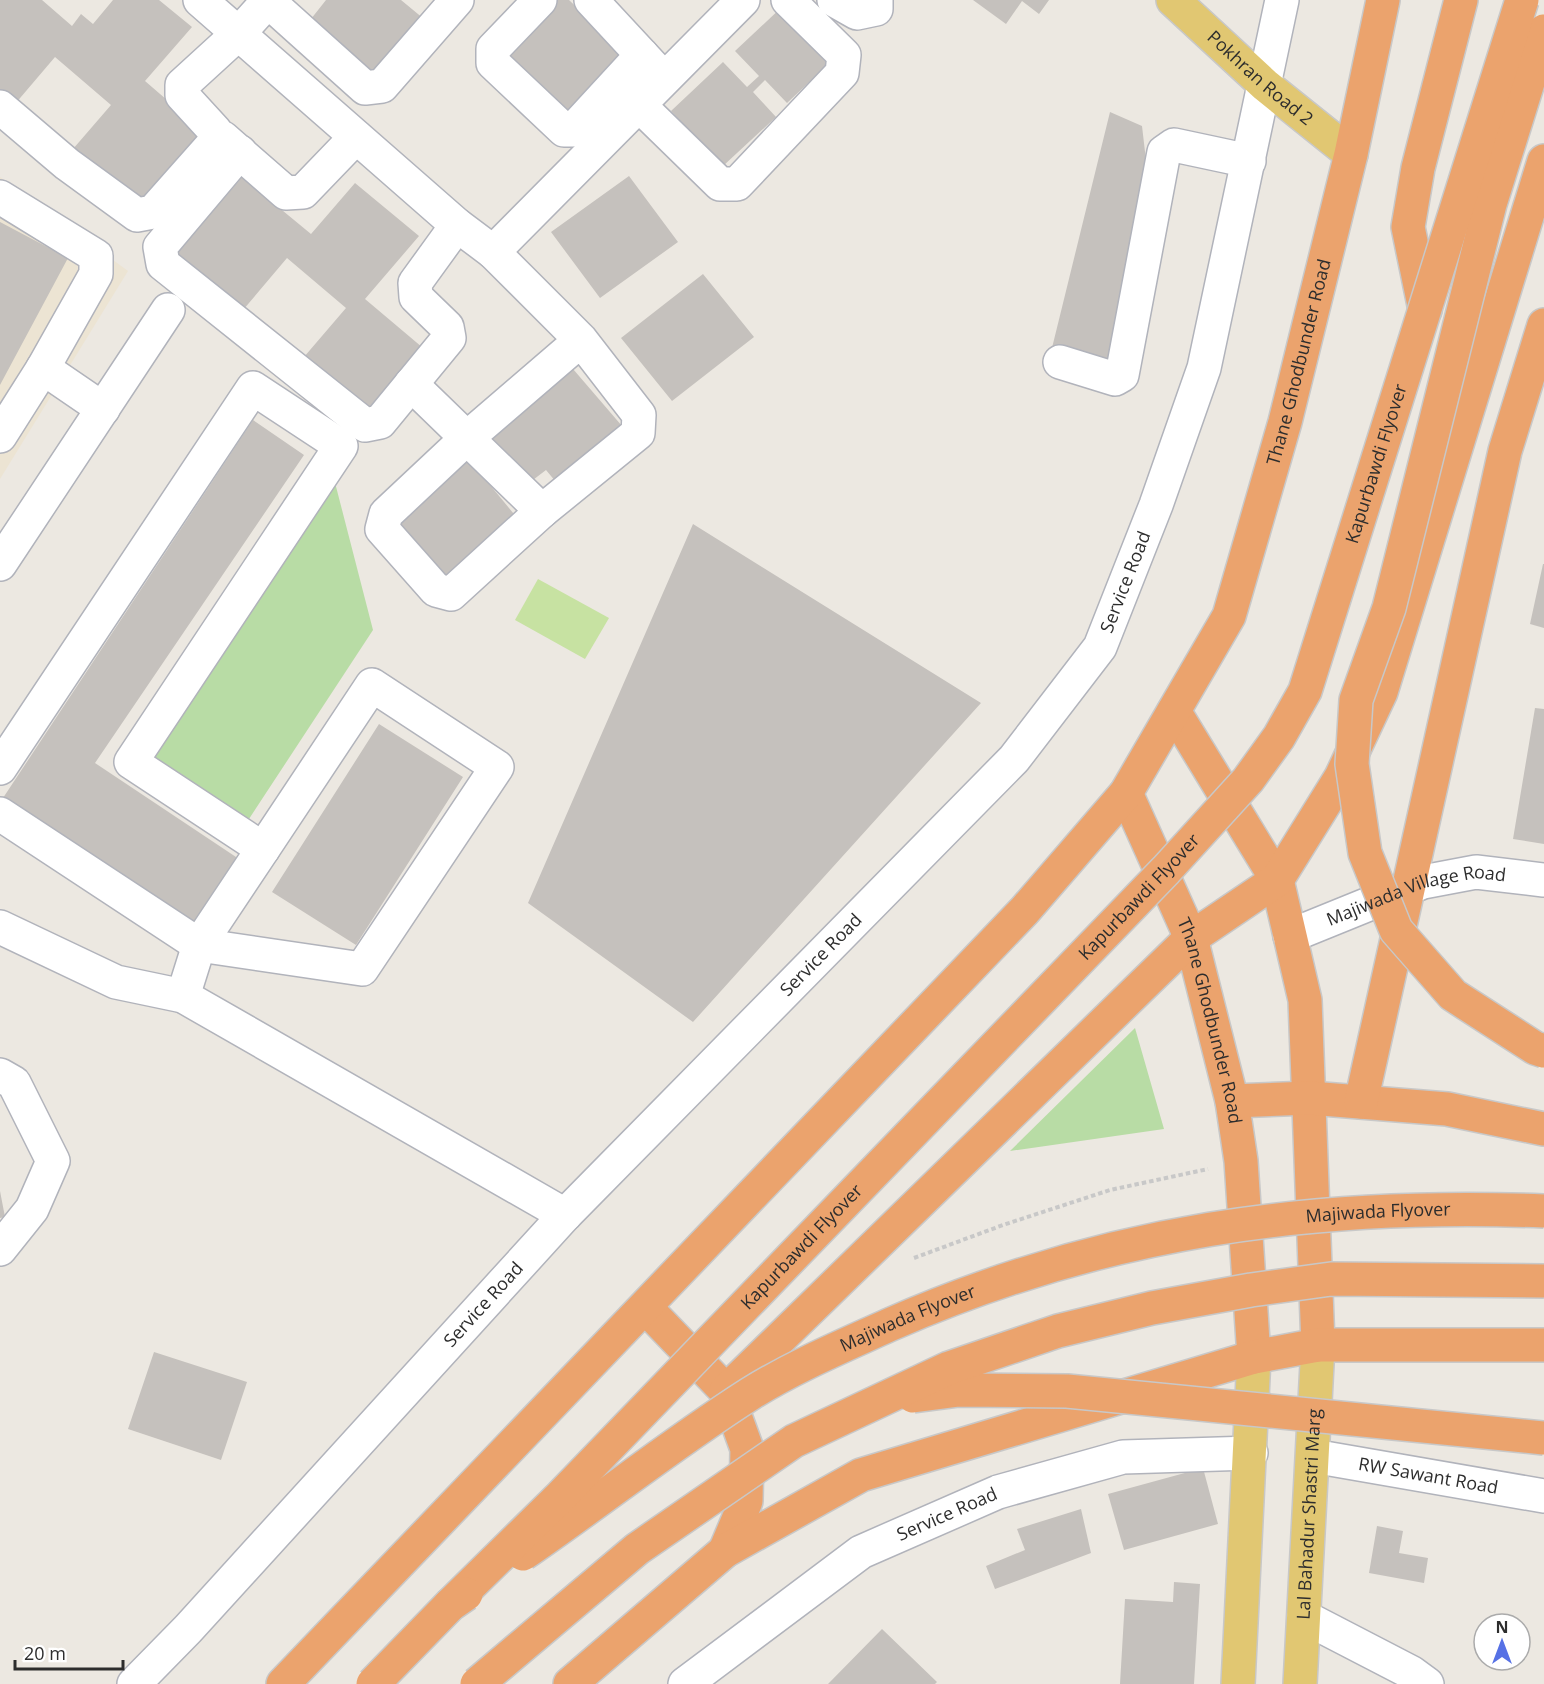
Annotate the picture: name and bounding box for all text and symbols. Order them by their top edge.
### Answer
street label: Pokhran Road 2 [1203,25,1319,130]
street label: Thane Ghodbunder Road [1260,256,1336,468]
street label: Kapurbawdi Flyover [1339,380,1412,546]
street label: Service Road [1094,527,1156,636]
street label: Kapurbawdi Flyover [1073,828,1205,965]
street label: Majiwada Village Road [1323,859,1507,931]
street label: Service Road [774,908,867,1001]
street label: Thane Ghodbunder Road [1172,914,1248,1125]
street label: Kapurbawdi Flyover [735,1178,868,1314]
street label: Majiwada Flyover [1305,1196,1451,1228]
street label: Service Road [438,1256,528,1352]
street label: Majiwada Flyover [836,1278,979,1357]
street label: Lal Bahadur Shastri Marg [1290,1408,1326,1620]
street label: RW Sawant Road [1357,1451,1500,1499]
street label: Service Road [893,1481,1001,1546]
north arrow [1472,1612,1532,1672]
text: N [1495,1616,1509,1638]
scale bar [15,1633,123,1671]
text: 20 m [24,1641,66,1665]

